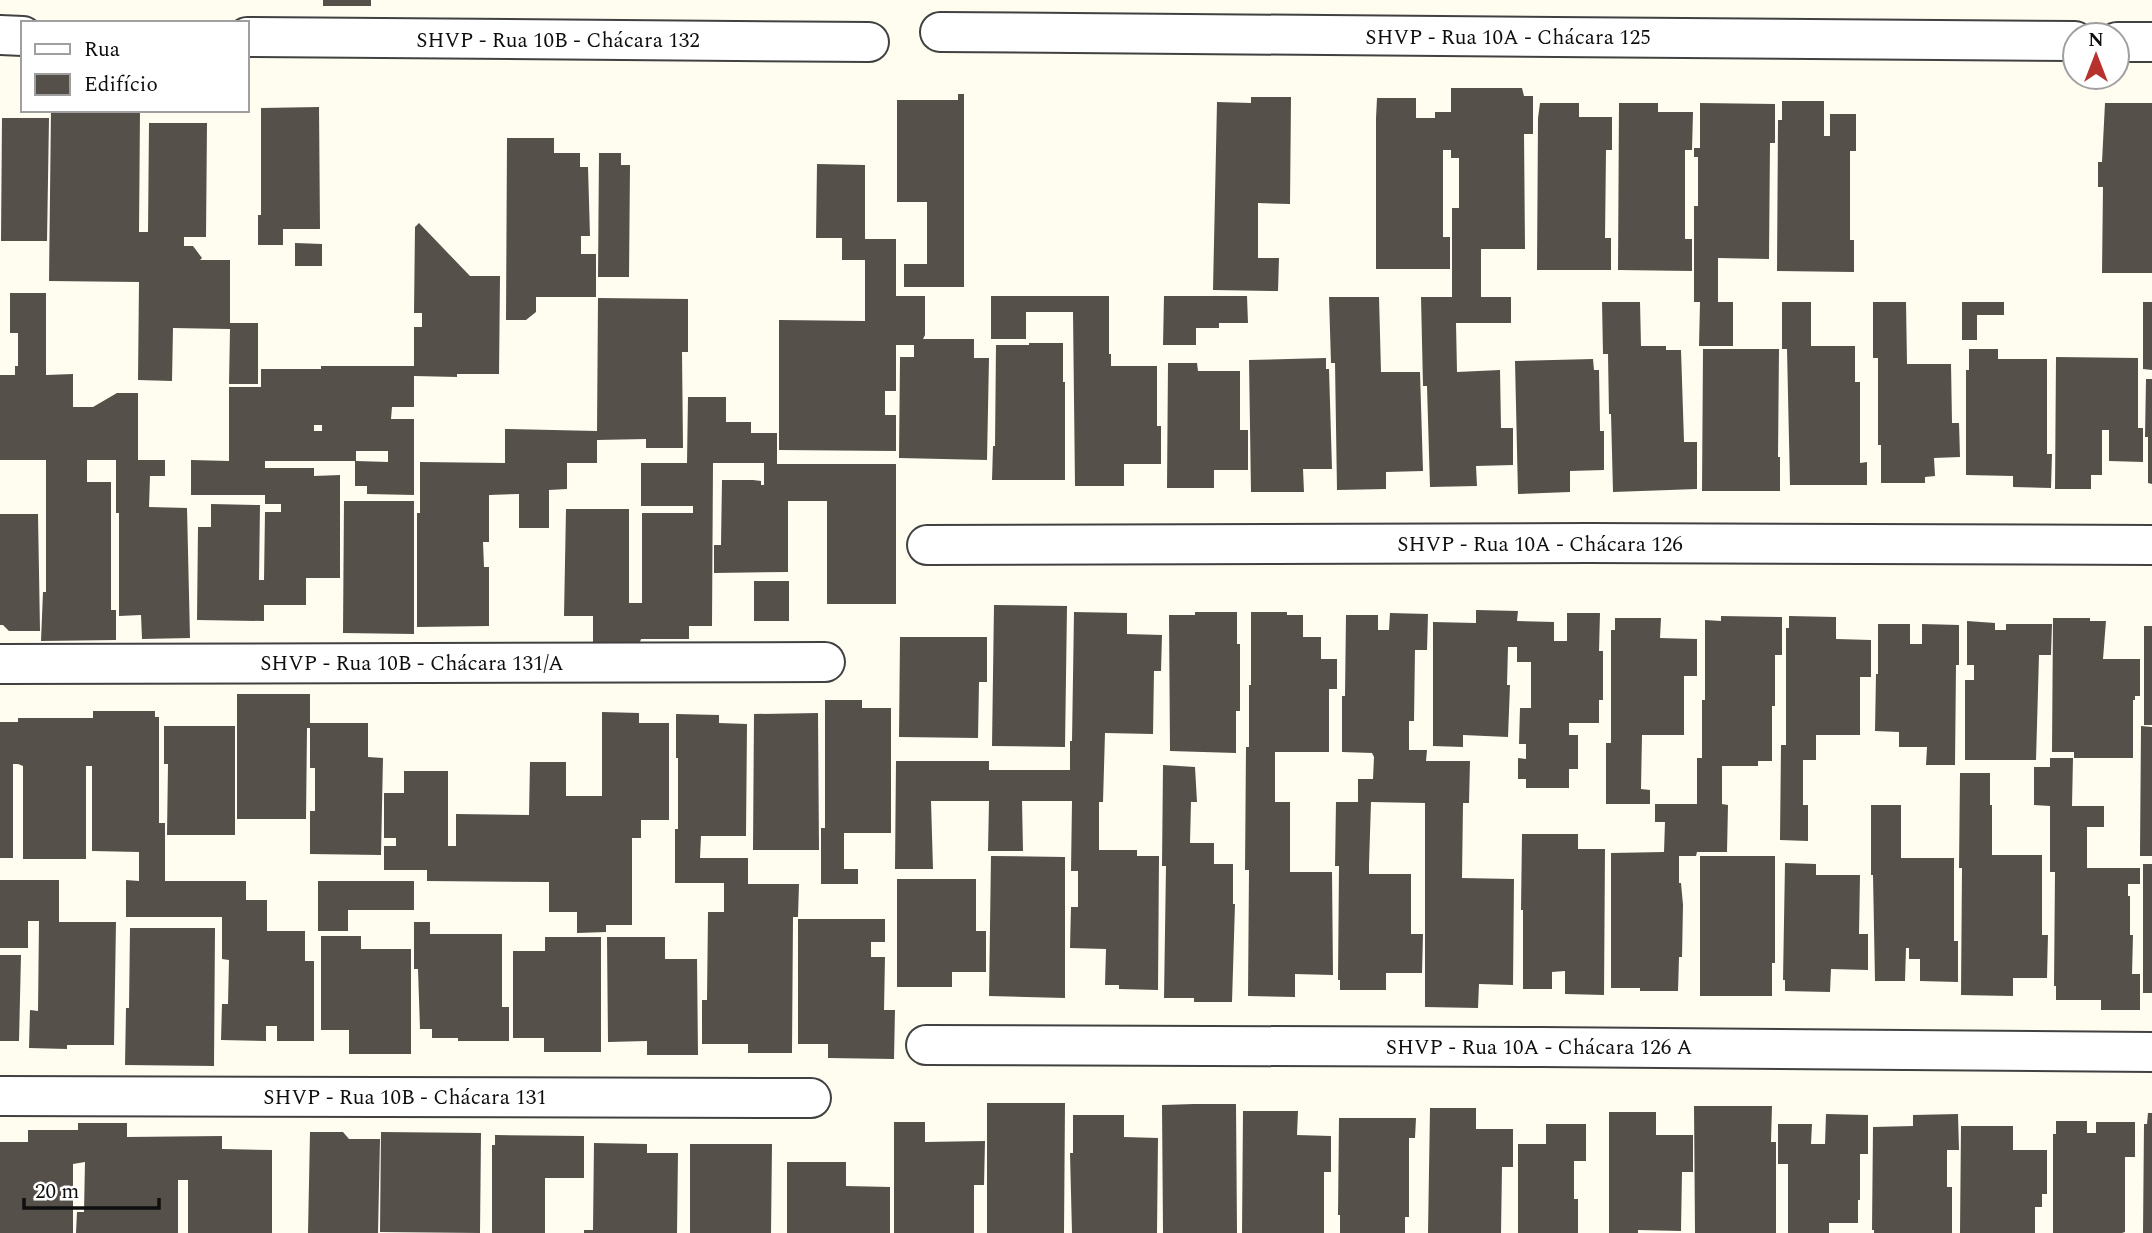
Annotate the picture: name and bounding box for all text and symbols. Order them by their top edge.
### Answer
legend [21,21,248,112]
north arrow [2061,21,2131,91]
street label: SHVP - Rua 10A - Chácara 125 [1365,22,1651,54]
street label: SHVP - Rua 10B - Chácara 132 [416,25,700,57]
text: N [2088,26,2104,55]
text: Rua [84,34,121,66]
text: Edifício [84,69,158,101]
street label: SHVP - Rua 10A - Chácara 126 [1397,529,1683,561]
street label: SHVP - Rua 10B - Chácara 131/A [260,648,564,680]
street label: SHVP - Rua 10A - Chácara 126 A [1386,1032,1692,1064]
street label: SHVP - Rua 10B - Chácara 131 [263,1082,547,1114]
scale bar [24,1166,159,1210]
text: 20 m [35,1176,79,1208]

